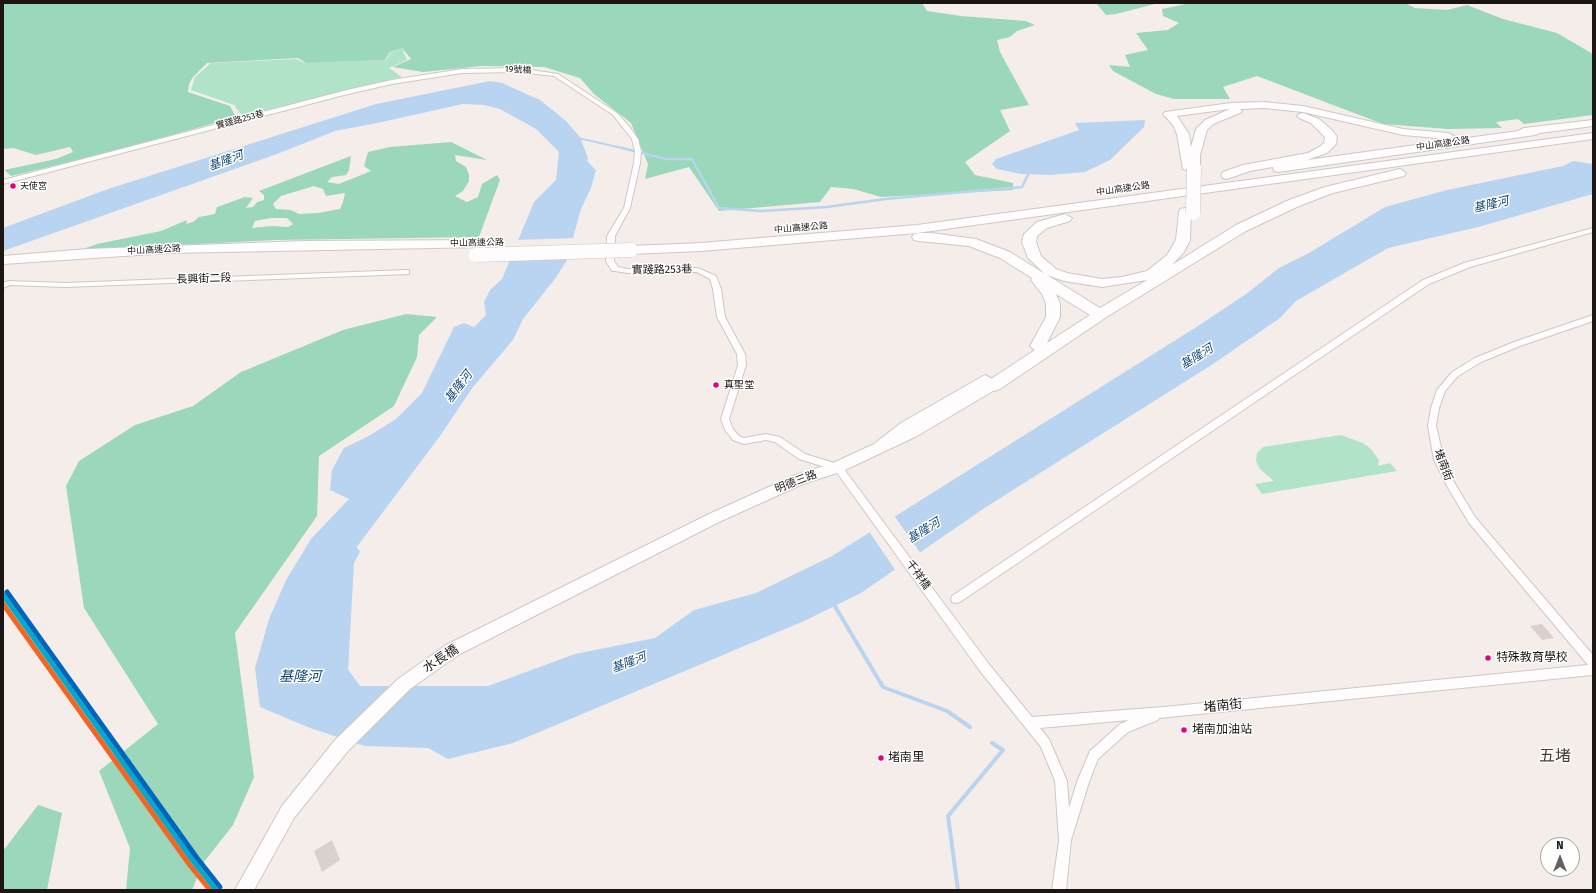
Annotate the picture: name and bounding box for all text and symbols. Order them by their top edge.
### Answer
street label: 19號橋 [504,64,532,76]
street label: 實踐路253巷 [215,108,265,132]
street label: 中山高速公路 [1416,135,1470,153]
water label: 基隆河 [207,148,245,174]
street label: 中山高速公路 [1096,180,1150,198]
marker: 天使宮 [8,181,18,191]
place label: 天使宮 [20,181,47,191]
water label: 基隆河 [1472,194,1510,216]
street label: 中山高速公路 [774,220,828,236]
street label: 中山高速公路 [450,237,504,249]
street label: 中山高速公路 [127,243,181,257]
street label: 實踐路253巷 [632,263,692,277]
street label: 長興街二段 [176,271,232,287]
water label: 基隆河 [1178,341,1216,373]
water label: 基隆河 [442,368,476,406]
place label: 真聖堂 [724,379,754,391]
marker: 真聖堂 [711,380,721,390]
street label: 堵南街 [1431,447,1455,483]
street label: 明德三路 [773,468,819,496]
water label: 基隆河 [905,515,943,547]
street label: 千祥橋 [903,558,933,592]
street label: 水長橋 [420,642,462,676]
water label: 基隆河 [610,650,648,676]
place label: 特殊教育學校 [1496,651,1568,665]
marker: 特殊教育學校 [1483,653,1493,663]
water label: 基隆河 [279,669,321,685]
street label: 堵南街 [1203,696,1243,716]
place label: 堵南加油站 [1192,723,1252,737]
marker: 堵南加油站 [1179,725,1189,735]
district label: 五堵 [1539,747,1571,767]
place label: 堵南里 [888,751,924,765]
marker: 堵南里 [876,753,886,763]
north arrow [1540,837,1580,877]
text: N [1556,839,1564,852]

